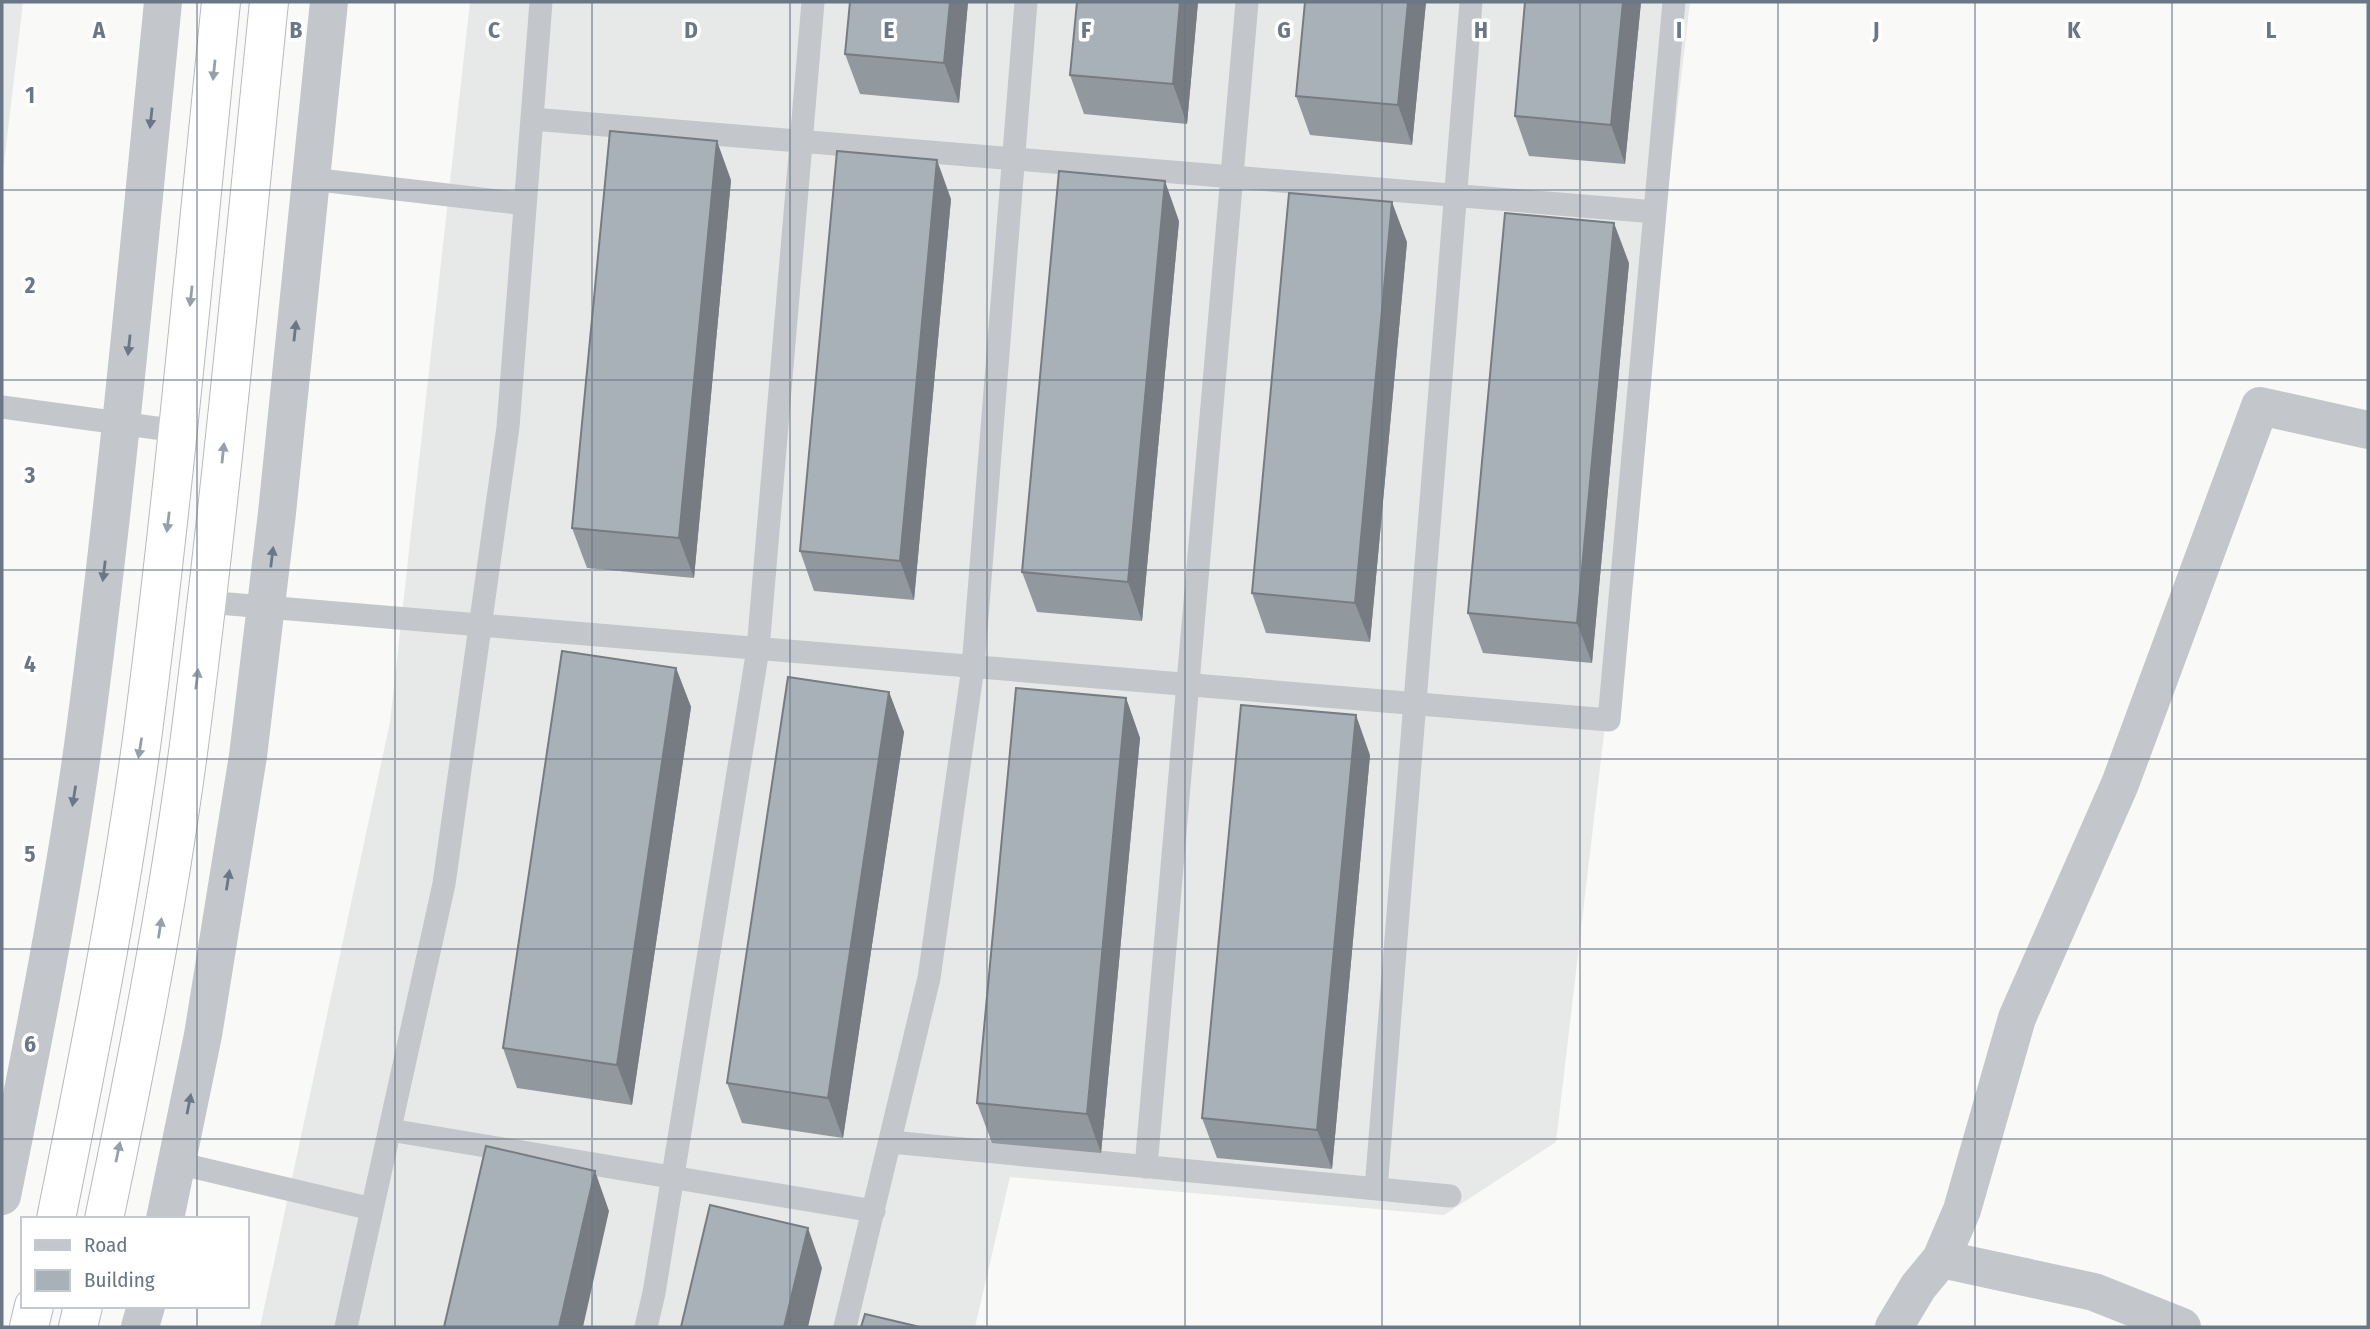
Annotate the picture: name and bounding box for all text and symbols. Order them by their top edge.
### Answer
text: A [92,16,106,44]
text: B [290,16,303,44]
text: C [488,16,500,44]
text: D [684,16,698,44]
text: E [884,16,895,44]
text: F [1081,16,1091,44]
text: G [1277,16,1291,44]
text: H [1474,16,1488,44]
text: I [1676,16,1682,44]
text: J [1872,16,1879,44]
text: K [2067,16,2081,44]
text: L [2266,16,2277,44]
one-way arrow [208,59,219,81]
text: 1 [25,81,35,109]
one-way arrow [146,108,157,130]
text: 2 [24,271,36,299]
one-way arrow [186,285,197,307]
one-way arrow [290,320,301,342]
one-way arrow [123,334,134,356]
one-way arrow [218,442,229,464]
text: 3 [24,461,36,489]
one-way arrow [162,511,173,533]
one-way arrow [266,546,277,568]
one-way arrow [98,560,109,582]
text: 4 [24,650,36,678]
one-way arrow [192,668,203,690]
one-way arrow [134,737,145,759]
one-way arrow [68,786,79,808]
text: 5 [24,840,36,868]
one-way arrow [223,869,234,891]
one-way arrow [155,917,166,939]
text: 6 [24,1030,36,1058]
one-way arrow [183,1093,194,1115]
one-way arrow [113,1141,124,1163]
legend [21,1217,248,1308]
text: Road [84,1232,128,1258]
text: Building [84,1267,155,1293]

